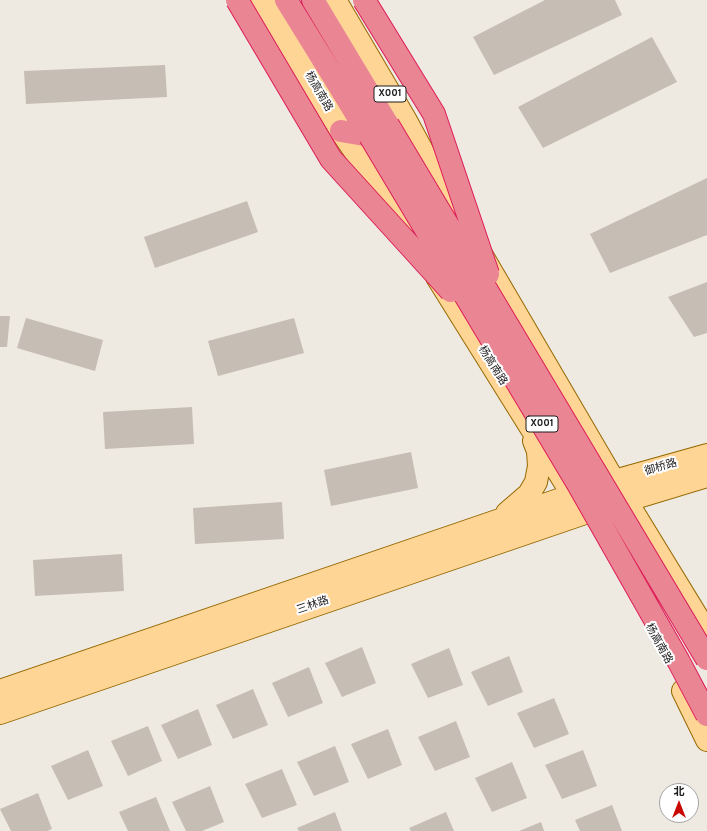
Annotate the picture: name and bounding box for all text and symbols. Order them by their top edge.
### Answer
street label: 杨高南路 [301,70,335,114]
road number: X001 [374,86,406,102]
street label: 杨高南路 [475,344,509,388]
road number: X001 [526,416,558,432]
street label: 御桥路 [643,457,679,479]
street label: 三林路 [295,594,331,618]
street label: 杨高南路 [642,622,674,666]
north arrow [659,783,699,823]
text: 北 [674,785,685,799]

